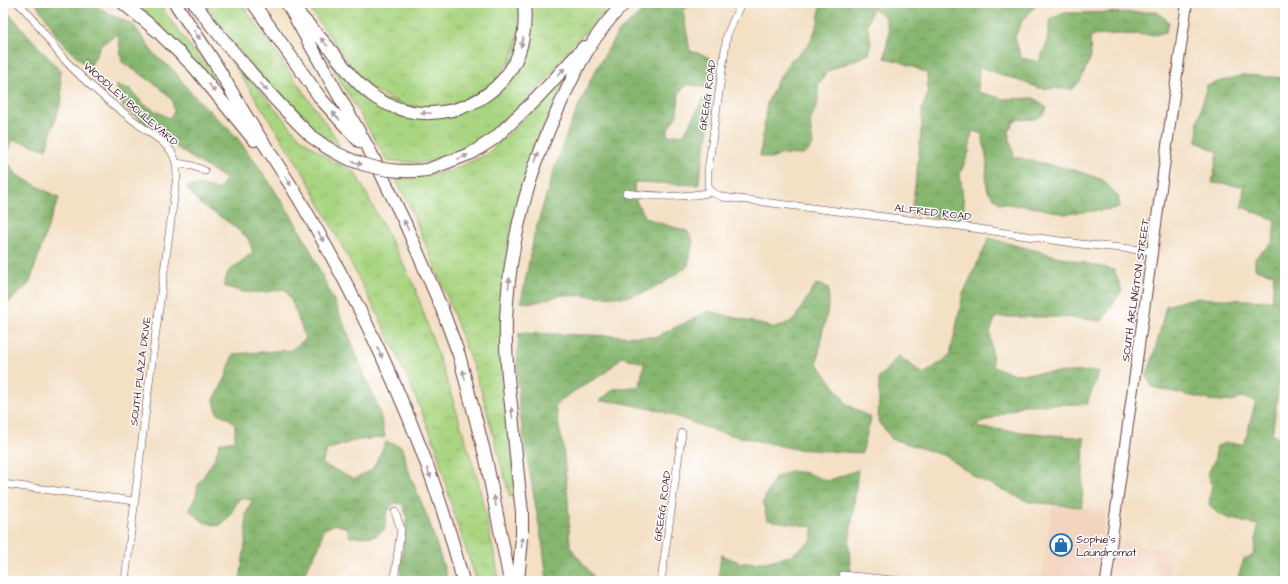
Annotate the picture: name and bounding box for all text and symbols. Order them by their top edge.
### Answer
one-way arrow [193,30,200,41]
one-way arrow [319,36,328,47]
one-way arrow [519,36,525,48]
street label: WOODLEY BOULEVARD [80,59,181,150]
street label: GREGG ROAD [695,59,720,131]
one-way arrow [556,67,565,77]
one-way arrow [259,81,268,92]
one-way arrow [207,82,216,93]
one-way arrow [419,110,432,116]
one-way arrow [331,111,341,121]
one-way arrow [535,150,541,162]
one-way arrow [458,153,470,159]
one-way arrow [352,160,364,166]
one-way arrow [284,176,292,186]
street label: ALFRED ROAD [894,200,972,225]
street label: SOUTH ARLINGTON STREET [1118,217,1153,363]
one-way arrow [403,219,409,231]
one-way arrow [318,231,324,243]
one-way arrow [506,277,512,289]
street label: SOUTH PLAZA DRIVE [126,315,155,427]
one-way arrow [377,347,383,358]
one-way arrow [461,369,467,381]
one-way arrow [508,407,515,419]
one-way arrow [427,468,433,480]
street label: GREGG ROAD [650,470,675,542]
one-way arrow [492,495,498,508]
shop icon: Sophie's Laundromat [1048,532,1074,558]
place label: Sophie's Laundromat [1076,532,1137,560]
one-way arrow [518,536,525,548]

